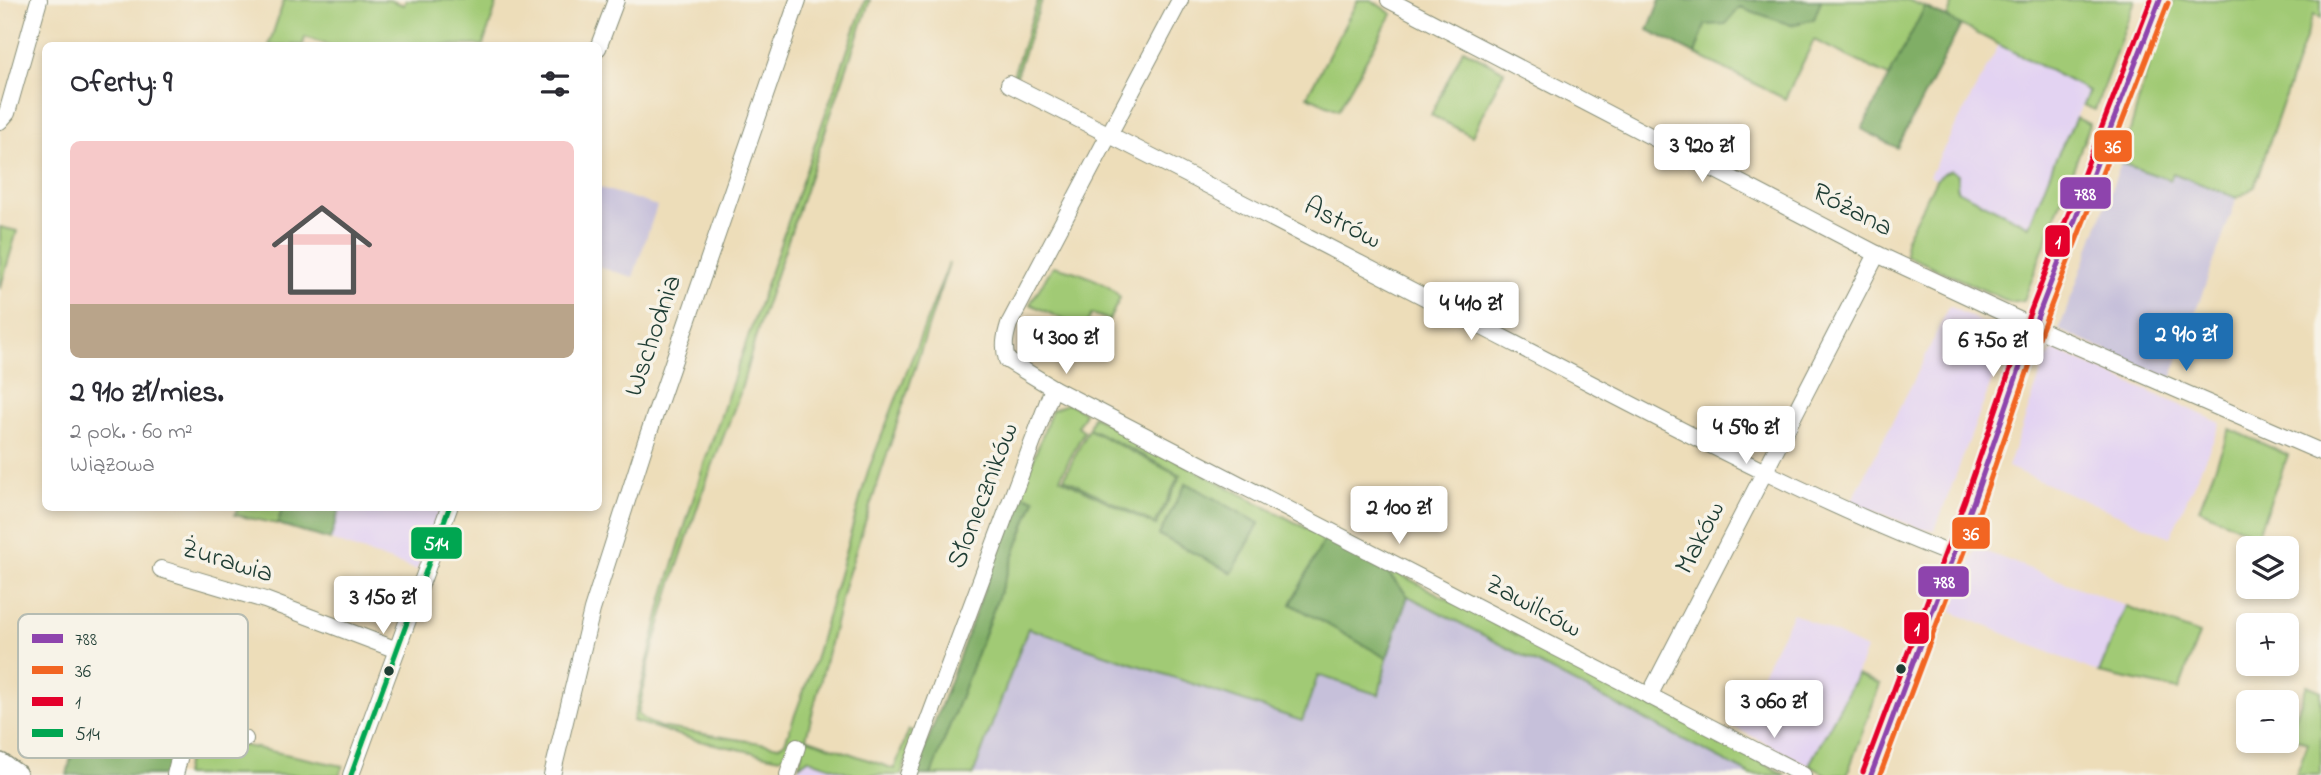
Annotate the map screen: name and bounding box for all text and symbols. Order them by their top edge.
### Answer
text: Oferty: 9 [70,62,172,106]
icon: filters [536,65,574,103]
pin: 3 920 zł [1630,124,1774,184]
line badge: 36 [2093,129,2133,163]
text: 3 920 zł [1670,130,1734,163]
text: 36 [2104,135,2122,162]
street label: Różana [1804,173,1900,249]
line badge: 788 [2059,176,2112,210]
text: 788 [2074,182,2096,209]
icon: home [259,187,385,313]
street label: Astrów [1296,187,1388,261]
line badge: 1 [2044,224,2071,258]
text: 1 [2055,230,2061,257]
street label: Wschodnia [614,270,694,402]
pin: 4 410 zł [1399,282,1543,342]
text: 4 410 zł [1440,288,1502,321]
pin: 2 910 zł [2114,314,2258,373]
pin: 4 300 zł [994,316,1138,376]
text: 2 910 zł [2155,319,2217,352]
pin: 6 750 zł [1921,320,2065,379]
text: 4 300 zł [1033,322,1099,355]
text: 6 750 zł [1958,325,2028,358]
text: 2 910 zł/mies. [70,372,224,416]
pin: 4 590 zł [1674,406,1818,466]
text: 4 590 zł [1713,412,1779,445]
text: 2 pok. · 60 m² [70,416,193,449]
street label: Słoneczników [937,417,1031,575]
text: Wiązowa [70,449,155,482]
pin: 2 100 zł [1327,486,1471,546]
text: 2 100 zł [1367,492,1431,525]
street label: Maków [1665,494,1737,582]
line badge: 36 [1951,516,1991,550]
text: 36 [1962,522,1980,549]
line badge: 514 [410,526,463,560]
street label: Żurawia [176,529,278,595]
text: 514 [424,532,449,559]
map controls [2236,536,2299,753]
button: layers [2236,536,2299,599]
street label: Zawilców [1477,564,1589,650]
line badge: 788 [1917,565,1970,598]
text: 788 [1933,570,1955,597]
pin: 3 150 zł [311,576,455,636]
text: 3 150 zł [350,582,416,615]
line badge: 1 [1903,611,1930,645]
button: + [2236,613,2299,676]
legend [18,614,248,758]
text: 1 [1914,617,1920,644]
text: 788 [75,627,97,654]
text: 36 [75,659,91,686]
unlabelled marker [1894,662,1908,676]
unlabelled marker [382,664,396,678]
pin: 3 060 zł [1702,680,1846,740]
text: 3 060 zł [1741,686,1807,719]
text: 1 [75,690,81,717]
button: − [2236,690,2299,753]
text: 514 [75,722,100,749]

